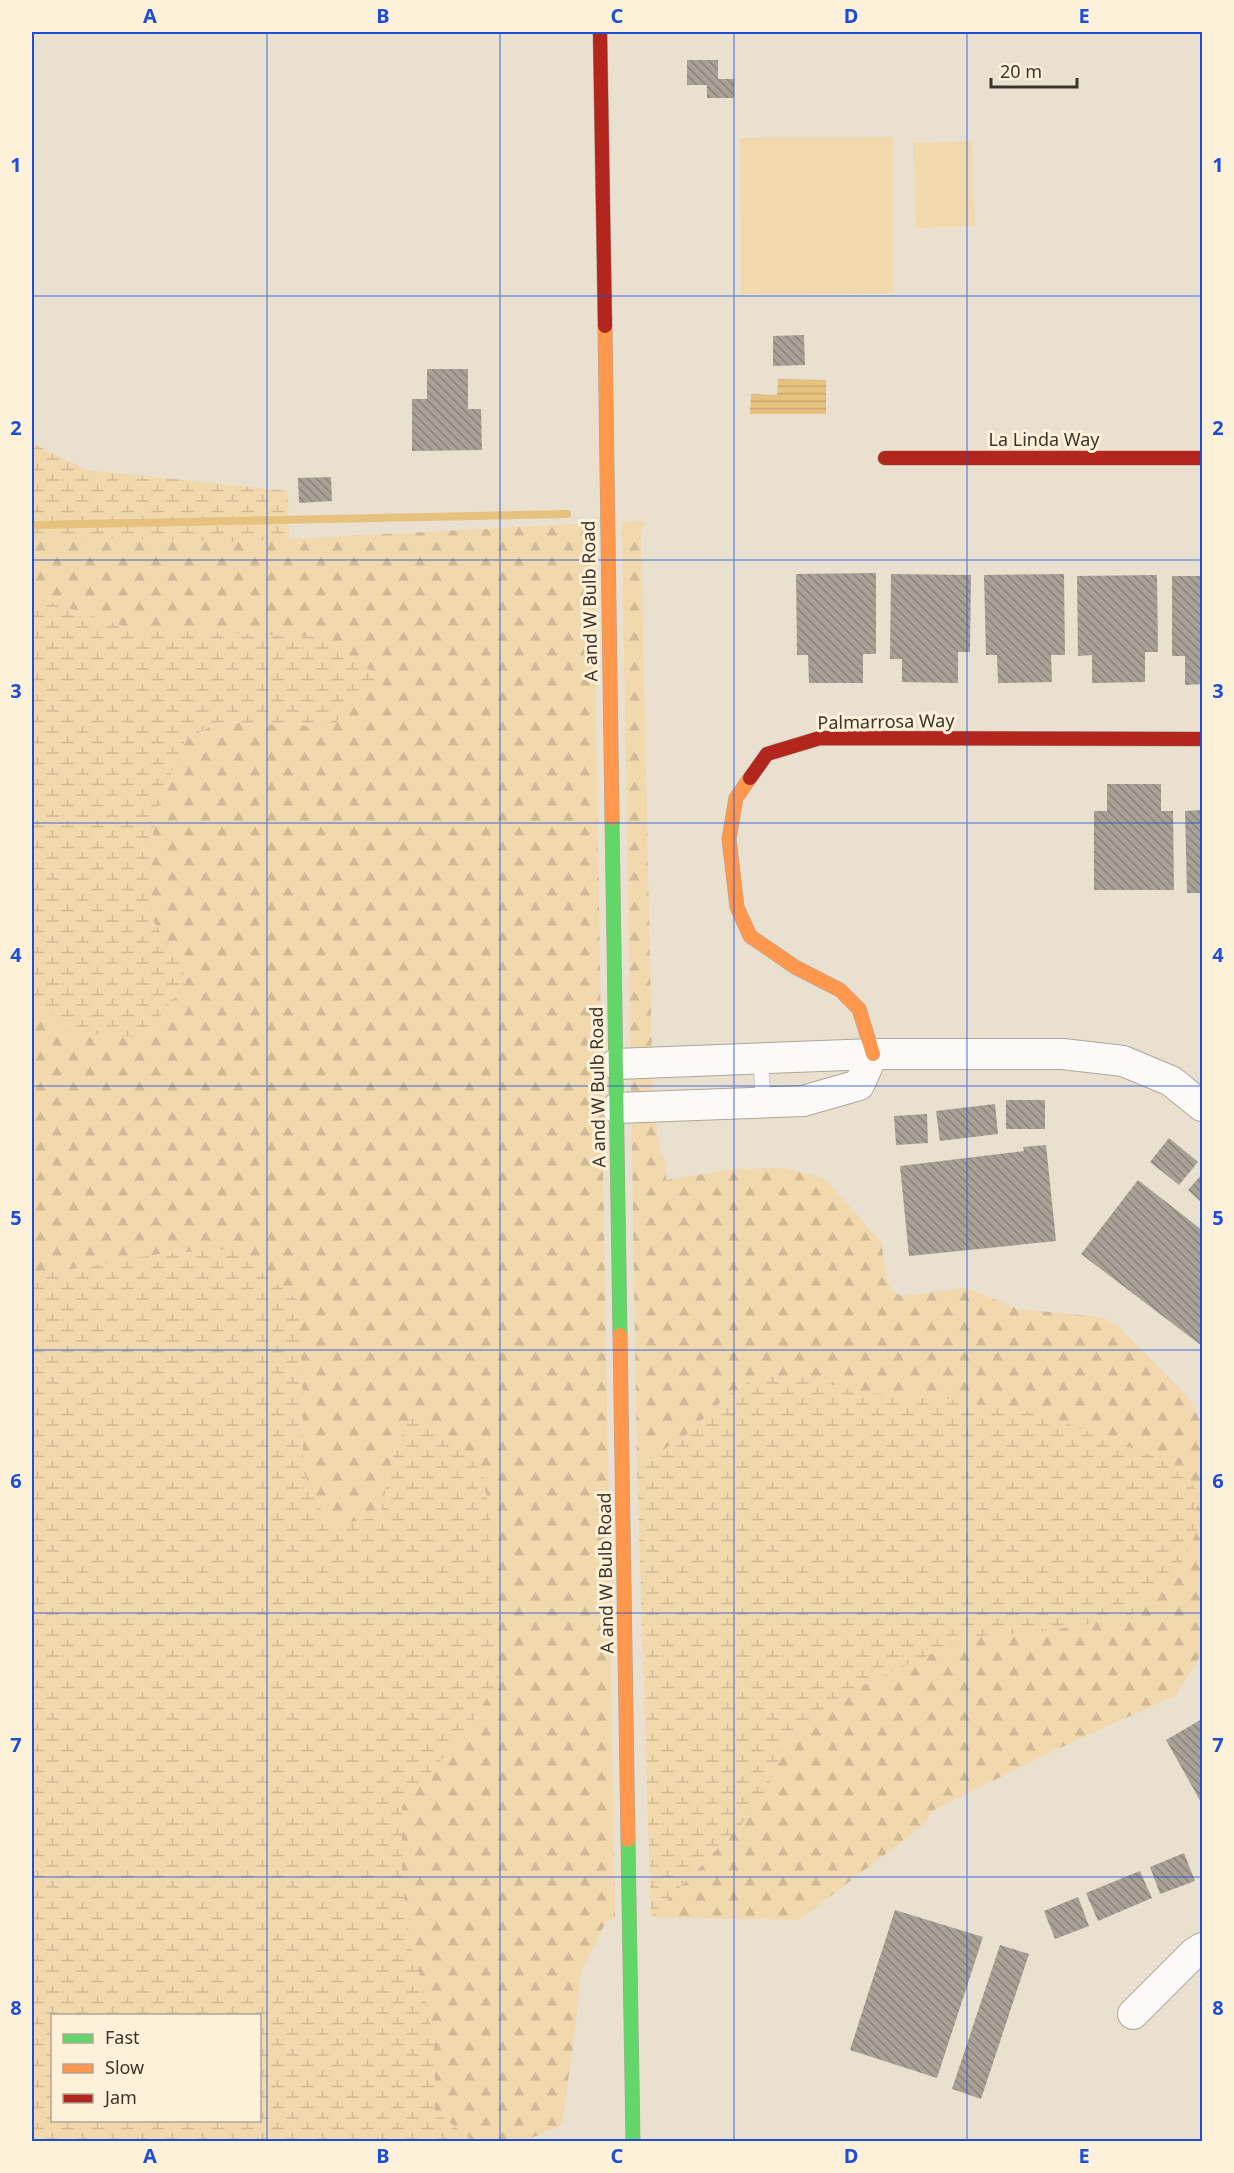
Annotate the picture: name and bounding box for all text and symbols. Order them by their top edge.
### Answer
text: A [143,2,157,29]
text: B [376,2,390,29]
text: C [611,2,624,29]
text: D [844,2,858,29]
text: E [1078,2,1090,29]
scale bar [991,51,1076,89]
text: 20 m [1000,59,1042,83]
text: 1 [10,151,22,178]
text: 1 [1212,151,1224,178]
text: 2 [10,414,22,441]
text: 2 [1212,414,1224,441]
street label: La Linda Way [989,427,1100,451]
street label: A and W Bulb Road [576,520,602,682]
text: 3 [10,677,22,704]
text: 3 [1212,677,1224,704]
street label: Palmarrosa Way [817,708,956,734]
text: 4 [10,941,22,968]
text: 4 [1212,941,1224,968]
street label: A and W Bulb Road [584,1006,610,1168]
text: 5 [10,1204,22,1231]
text: 5 [1212,1204,1224,1231]
text: 6 [10,1467,22,1494]
text: 6 [1212,1467,1224,1494]
street label: A and W Bulb Road [592,1492,618,1654]
text: 7 [10,1731,22,1758]
text: 7 [1212,1731,1224,1758]
text: 8 [10,1994,22,2021]
text: 8 [1212,1994,1224,2021]
legend [51,2014,261,2122]
text: Fast [105,2025,140,2049]
text: Slow [105,2055,144,2079]
text: Jam [103,2085,137,2109]
text: A [143,2142,157,2169]
text: B [376,2142,390,2169]
text: C [611,2142,624,2169]
text: D [844,2142,858,2169]
text: E [1078,2142,1090,2169]

